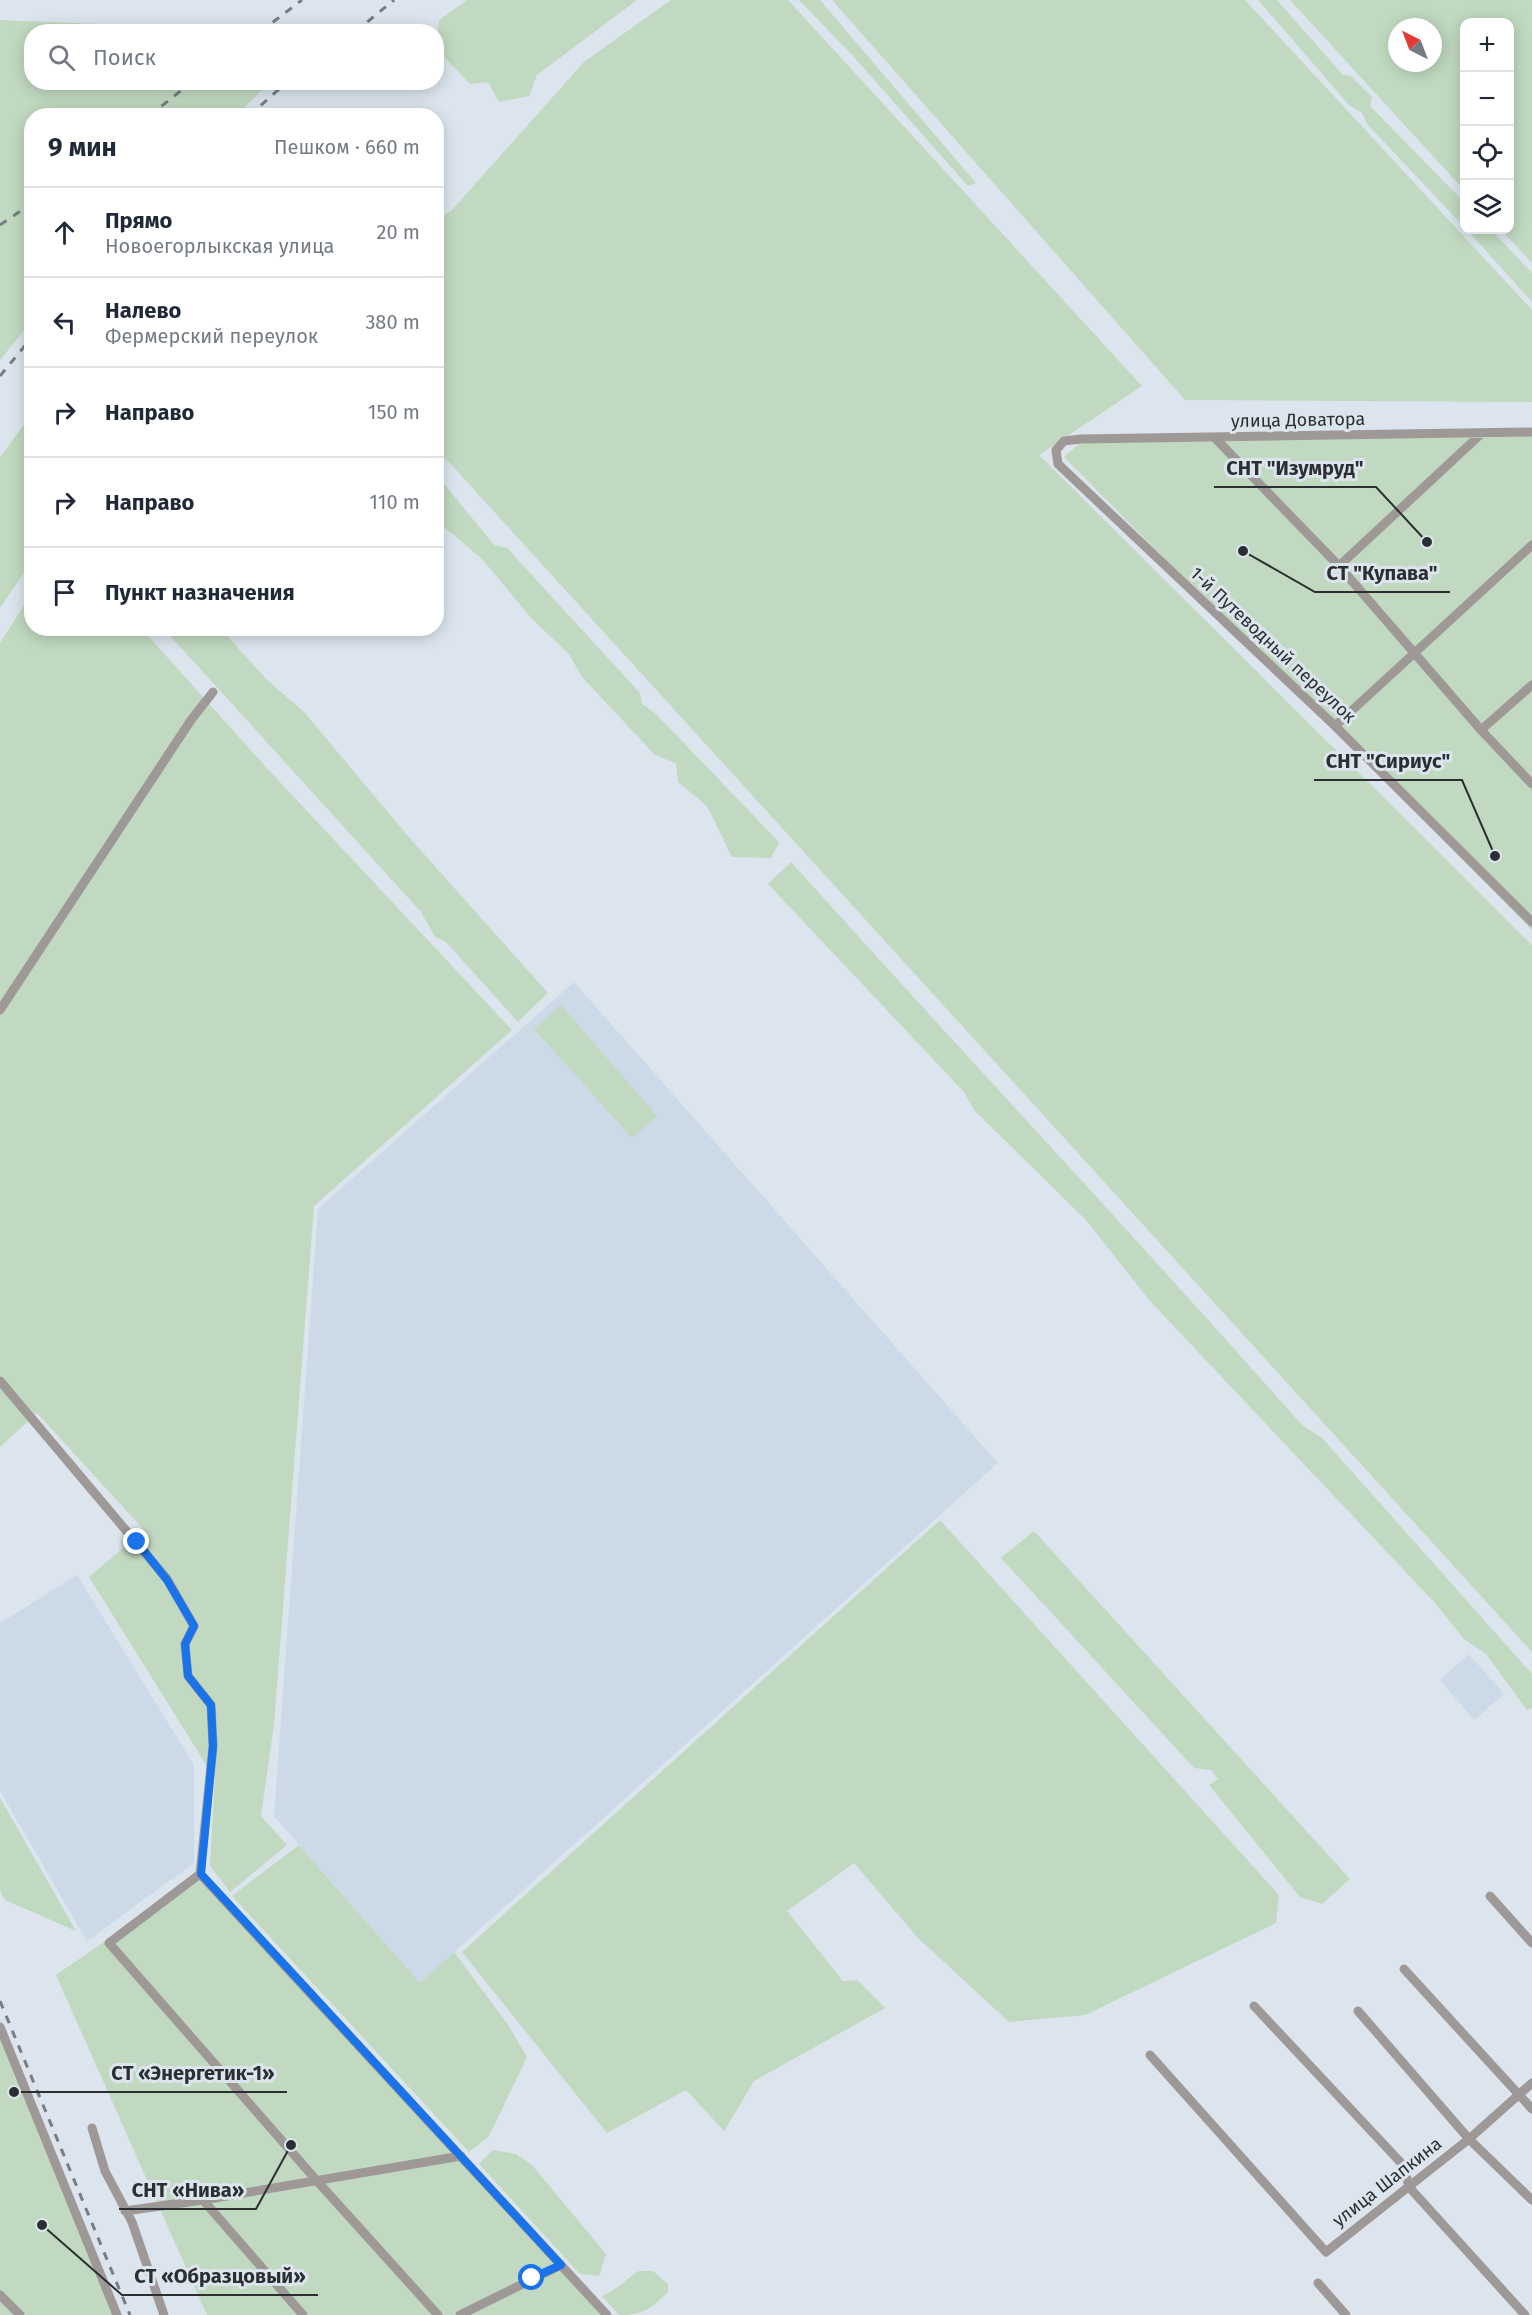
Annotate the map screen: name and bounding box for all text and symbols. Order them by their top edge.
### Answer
north arrow [1388,18,1442,72]
map controls [1460,18,1514,234]
button: + [1460,18,1514,72]
search box [24,24,444,90]
icon: search [45,41,78,74]
text: Поиск [93,44,156,71]
button: − [1460,72,1514,126]
button: locate [1460,126,1514,180]
text: 9 мин [48,132,117,163]
text: Пешком · 660 m [274,135,420,159]
button: layers [1460,180,1514,234]
text: Прямо [105,207,172,234]
icon: ahead [48,216,81,249]
text: 20 m [377,220,420,244]
text: Новоегорлыкская улица [105,234,334,258]
text: Налево [105,297,181,324]
icon: left [48,306,81,339]
text: 380 m [365,310,420,334]
text: Фермерский переулок [105,324,318,348]
icon: right [48,396,81,429]
text: Направо [105,399,194,426]
text: 150 m [368,400,420,424]
street label: улица Доватора [1231,408,1365,432]
callout: СНТ "Изумруд" [1214,449,1376,487]
text: СНТ "Изумруд" [1226,456,1364,480]
icon: right [48,486,81,519]
text: Направо [105,489,194,516]
text: 110 m [369,490,420,514]
callout: СТ "Купава" [1315,554,1450,592]
text: СТ "Купава" [1326,561,1438,585]
street label: 1-й Путеводный переулок [1186,562,1361,728]
icon: arrive [48,576,81,609]
text: Пункт назначения [105,579,295,606]
callout: СНТ "Сириус" [1314,742,1462,780]
text: СНТ "Сириус" [1326,749,1450,773]
route end [123,1528,149,1554]
callout: СТ «Энергетик-1» [99,2054,287,2092]
text: СТ «Энергетик-1» [111,2061,275,2085]
street label: улица Шапкина [1328,2133,1446,2231]
callout: СНТ «Нива» [119,2171,256,2209]
text: СНТ «Нива» [132,2178,244,2202]
callout: СТ «Образцовый» [122,2257,318,2295]
text: СТ «Образцовый» [134,2264,306,2288]
route start [518,2264,544,2290]

